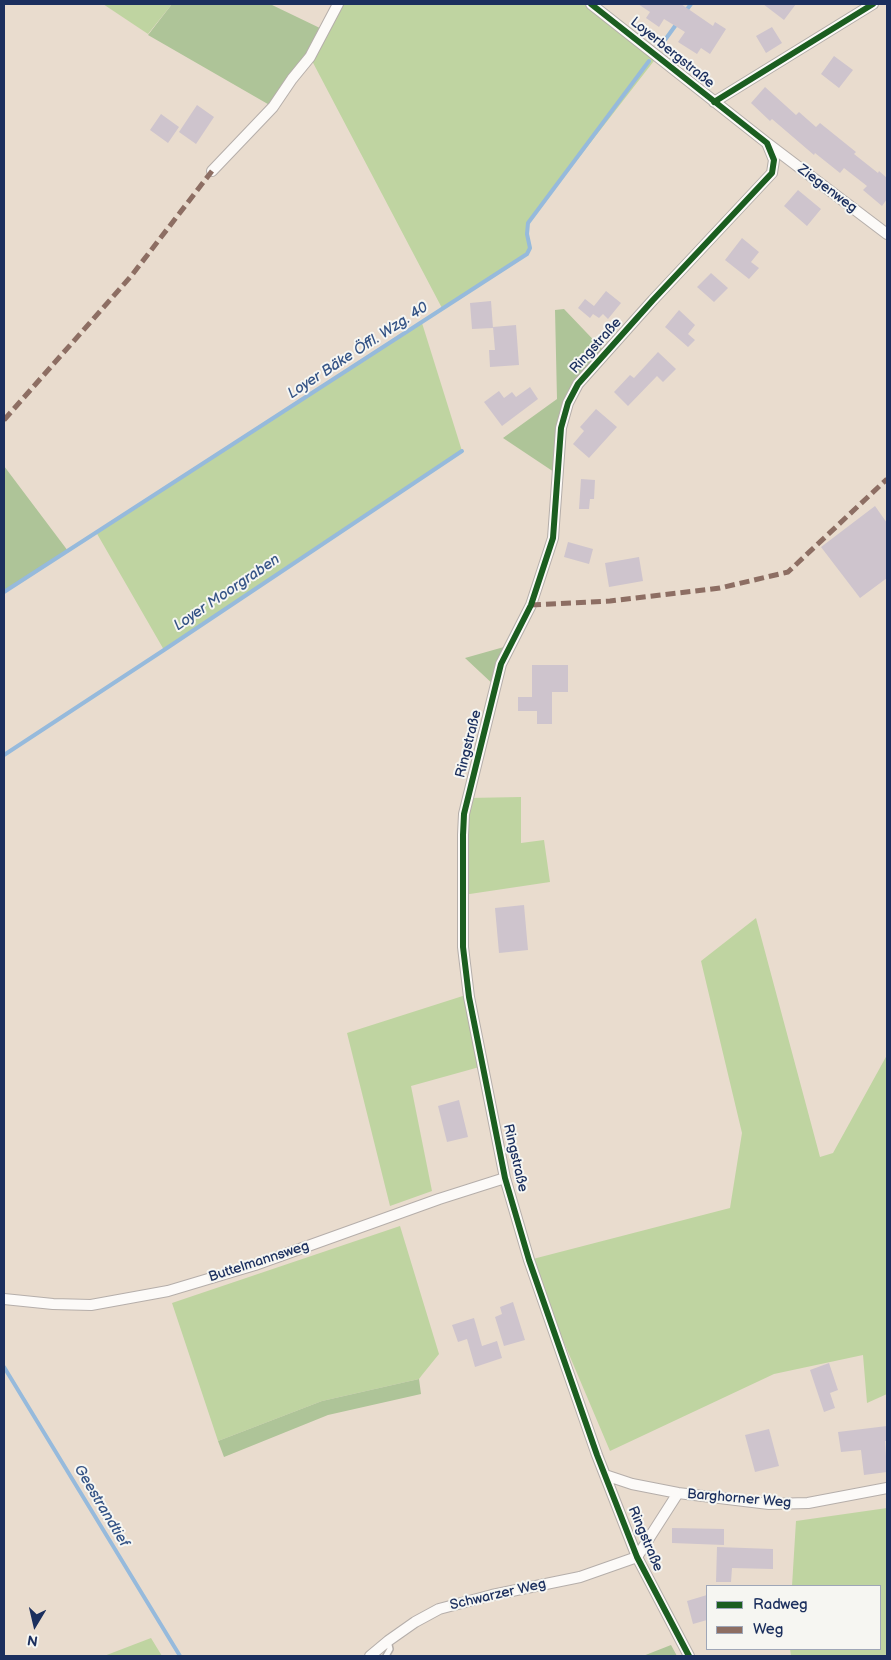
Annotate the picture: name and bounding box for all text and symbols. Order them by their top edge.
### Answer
street label: Loyerbergstraße [627,14,717,92]
street label: Ziegenweg [794,161,860,217]
water label: Loyer Bäke Öffl. Wzg. 40 [285,299,431,403]
street label: Ringstraße [567,315,625,377]
water label: Loyer Moorgraben [171,551,283,635]
street label: Ringstraße [452,708,486,780]
street label: Ringstraße [499,1122,531,1194]
street label: Buttelmannsweg [207,1238,311,1286]
water label: Geestrandtief [69,1462,133,1550]
street label: Barghorner Weg [686,1486,792,1512]
street label: Ringstraße [624,1504,666,1574]
street label: Schwarzer Weg [448,1576,548,1614]
legend [706,1585,881,1650]
text: Radweg [753,1595,808,1614]
north arrow [10,1600,60,1650]
text: Weg [753,1620,783,1639]
text: N [26,1631,39,1650]

